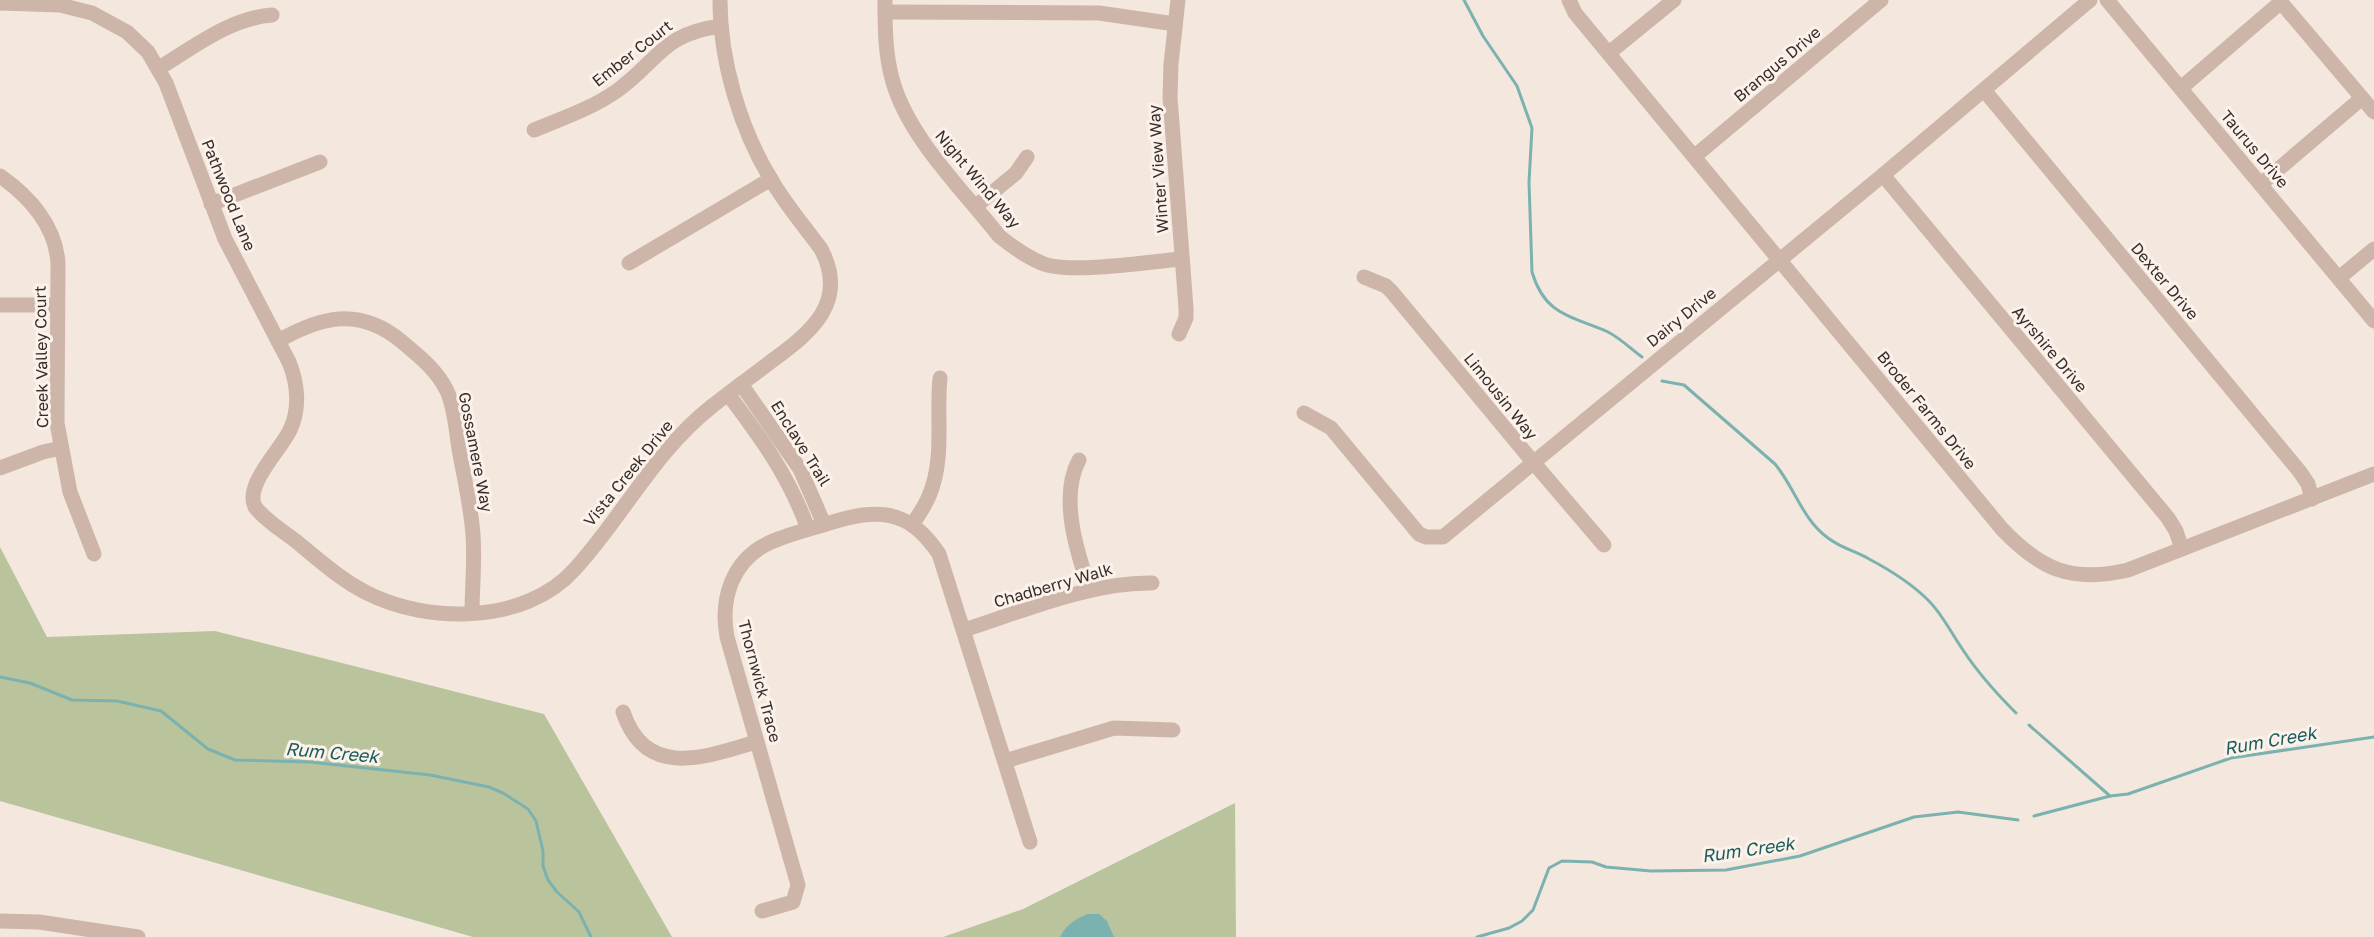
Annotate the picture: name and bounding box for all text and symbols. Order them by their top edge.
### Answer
street label: Ember Court [588,15,676,91]
street label: Brangus Drive [1729,22,1825,106]
street label: Winter View Way [1144,104,1172,234]
street label: Taurus Drive [2217,106,2293,192]
street label: Night Wind Way [931,126,1025,232]
street label: Pathwood Lane [198,136,260,254]
street label: Dexter Drive [2127,238,2203,324]
street label: Dairy Drive [1642,283,1720,351]
street label: Creek Valley Court [30,286,52,428]
street label: Ayrshire Drive [2008,302,2092,396]
street label: Broder Farms Drive [1873,347,1981,473]
street label: Limousin Way [1460,349,1542,443]
street label: Gossamere Way [455,390,497,514]
street label: Enclave Trail [767,397,835,489]
street label: Vista Creek Drive [579,416,677,530]
street label: Chadberry Walk [991,558,1115,612]
street label: Thornwick Trace [734,618,786,744]
water label: Rum Creek [2222,721,2320,759]
water label: Rum Creek [285,737,381,767]
water label: Rum Creek [1700,831,1798,866]

